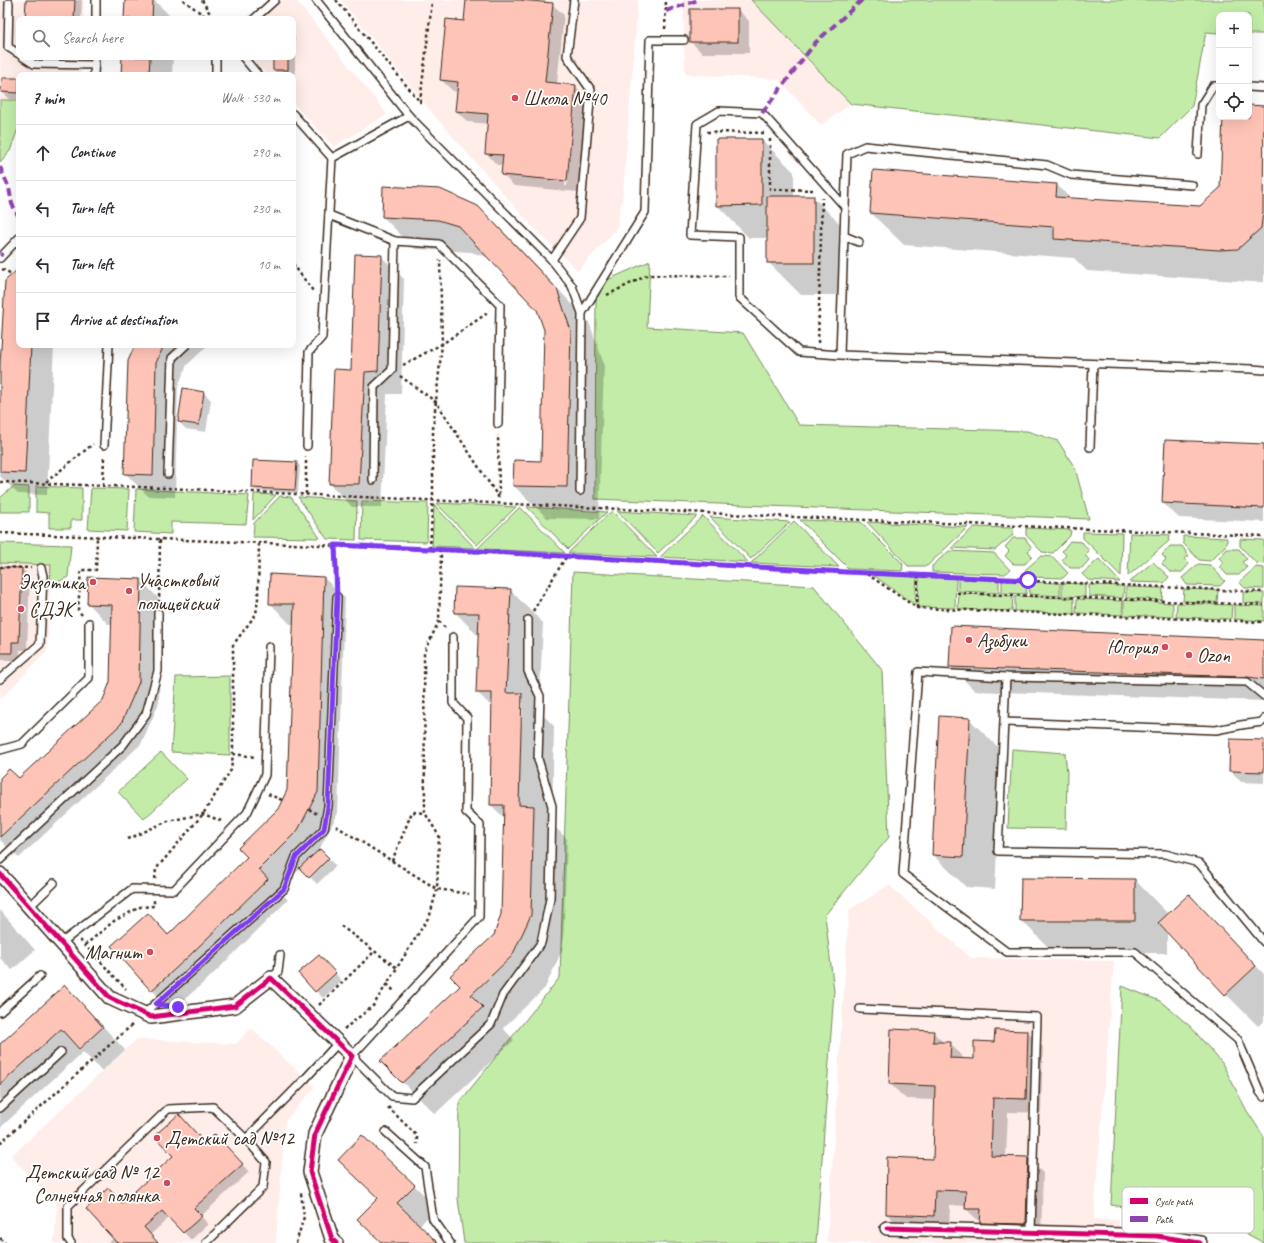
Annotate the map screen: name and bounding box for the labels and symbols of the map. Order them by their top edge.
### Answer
place label: Школа №40 [523,86,608,111]
marker: Школа №40 [510,93,520,103]
place label: Участковый полицейский [137,568,221,616]
place label: Экзотика [19,570,87,595]
route start [1019,571,1037,589]
marker: Экзотика [88,577,98,587]
marker: Участковый полицейский [124,586,134,596]
place label: СДЭК [29,597,77,622]
marker: СДЭК [16,604,26,614]
place label: Азьбуки [977,628,1028,654]
marker: Азьбуки [964,635,974,645]
place label: Югория [1107,635,1159,660]
marker: Югория [1160,642,1170,652]
place label: Ozon [1197,643,1231,668]
marker: Ozon [1184,650,1194,660]
place label: Магнит [85,940,143,965]
marker: Магнит [145,947,155,957]
route end [169,998,187,1016]
place label: Детский сад №12 [165,1126,296,1151]
marker: Детский сад №12 [152,1133,162,1143]
place label: Детский сад № 12 Солнечная полянка [25,1160,161,1208]
marker: Детский сад № 12 Солнечная полянка [162,1178,172,1188]
legend [1122,1187,1254,1233]
text: Cycle path [1155,1194,1194,1208]
text: Path [1155,1212,1174,1226]

